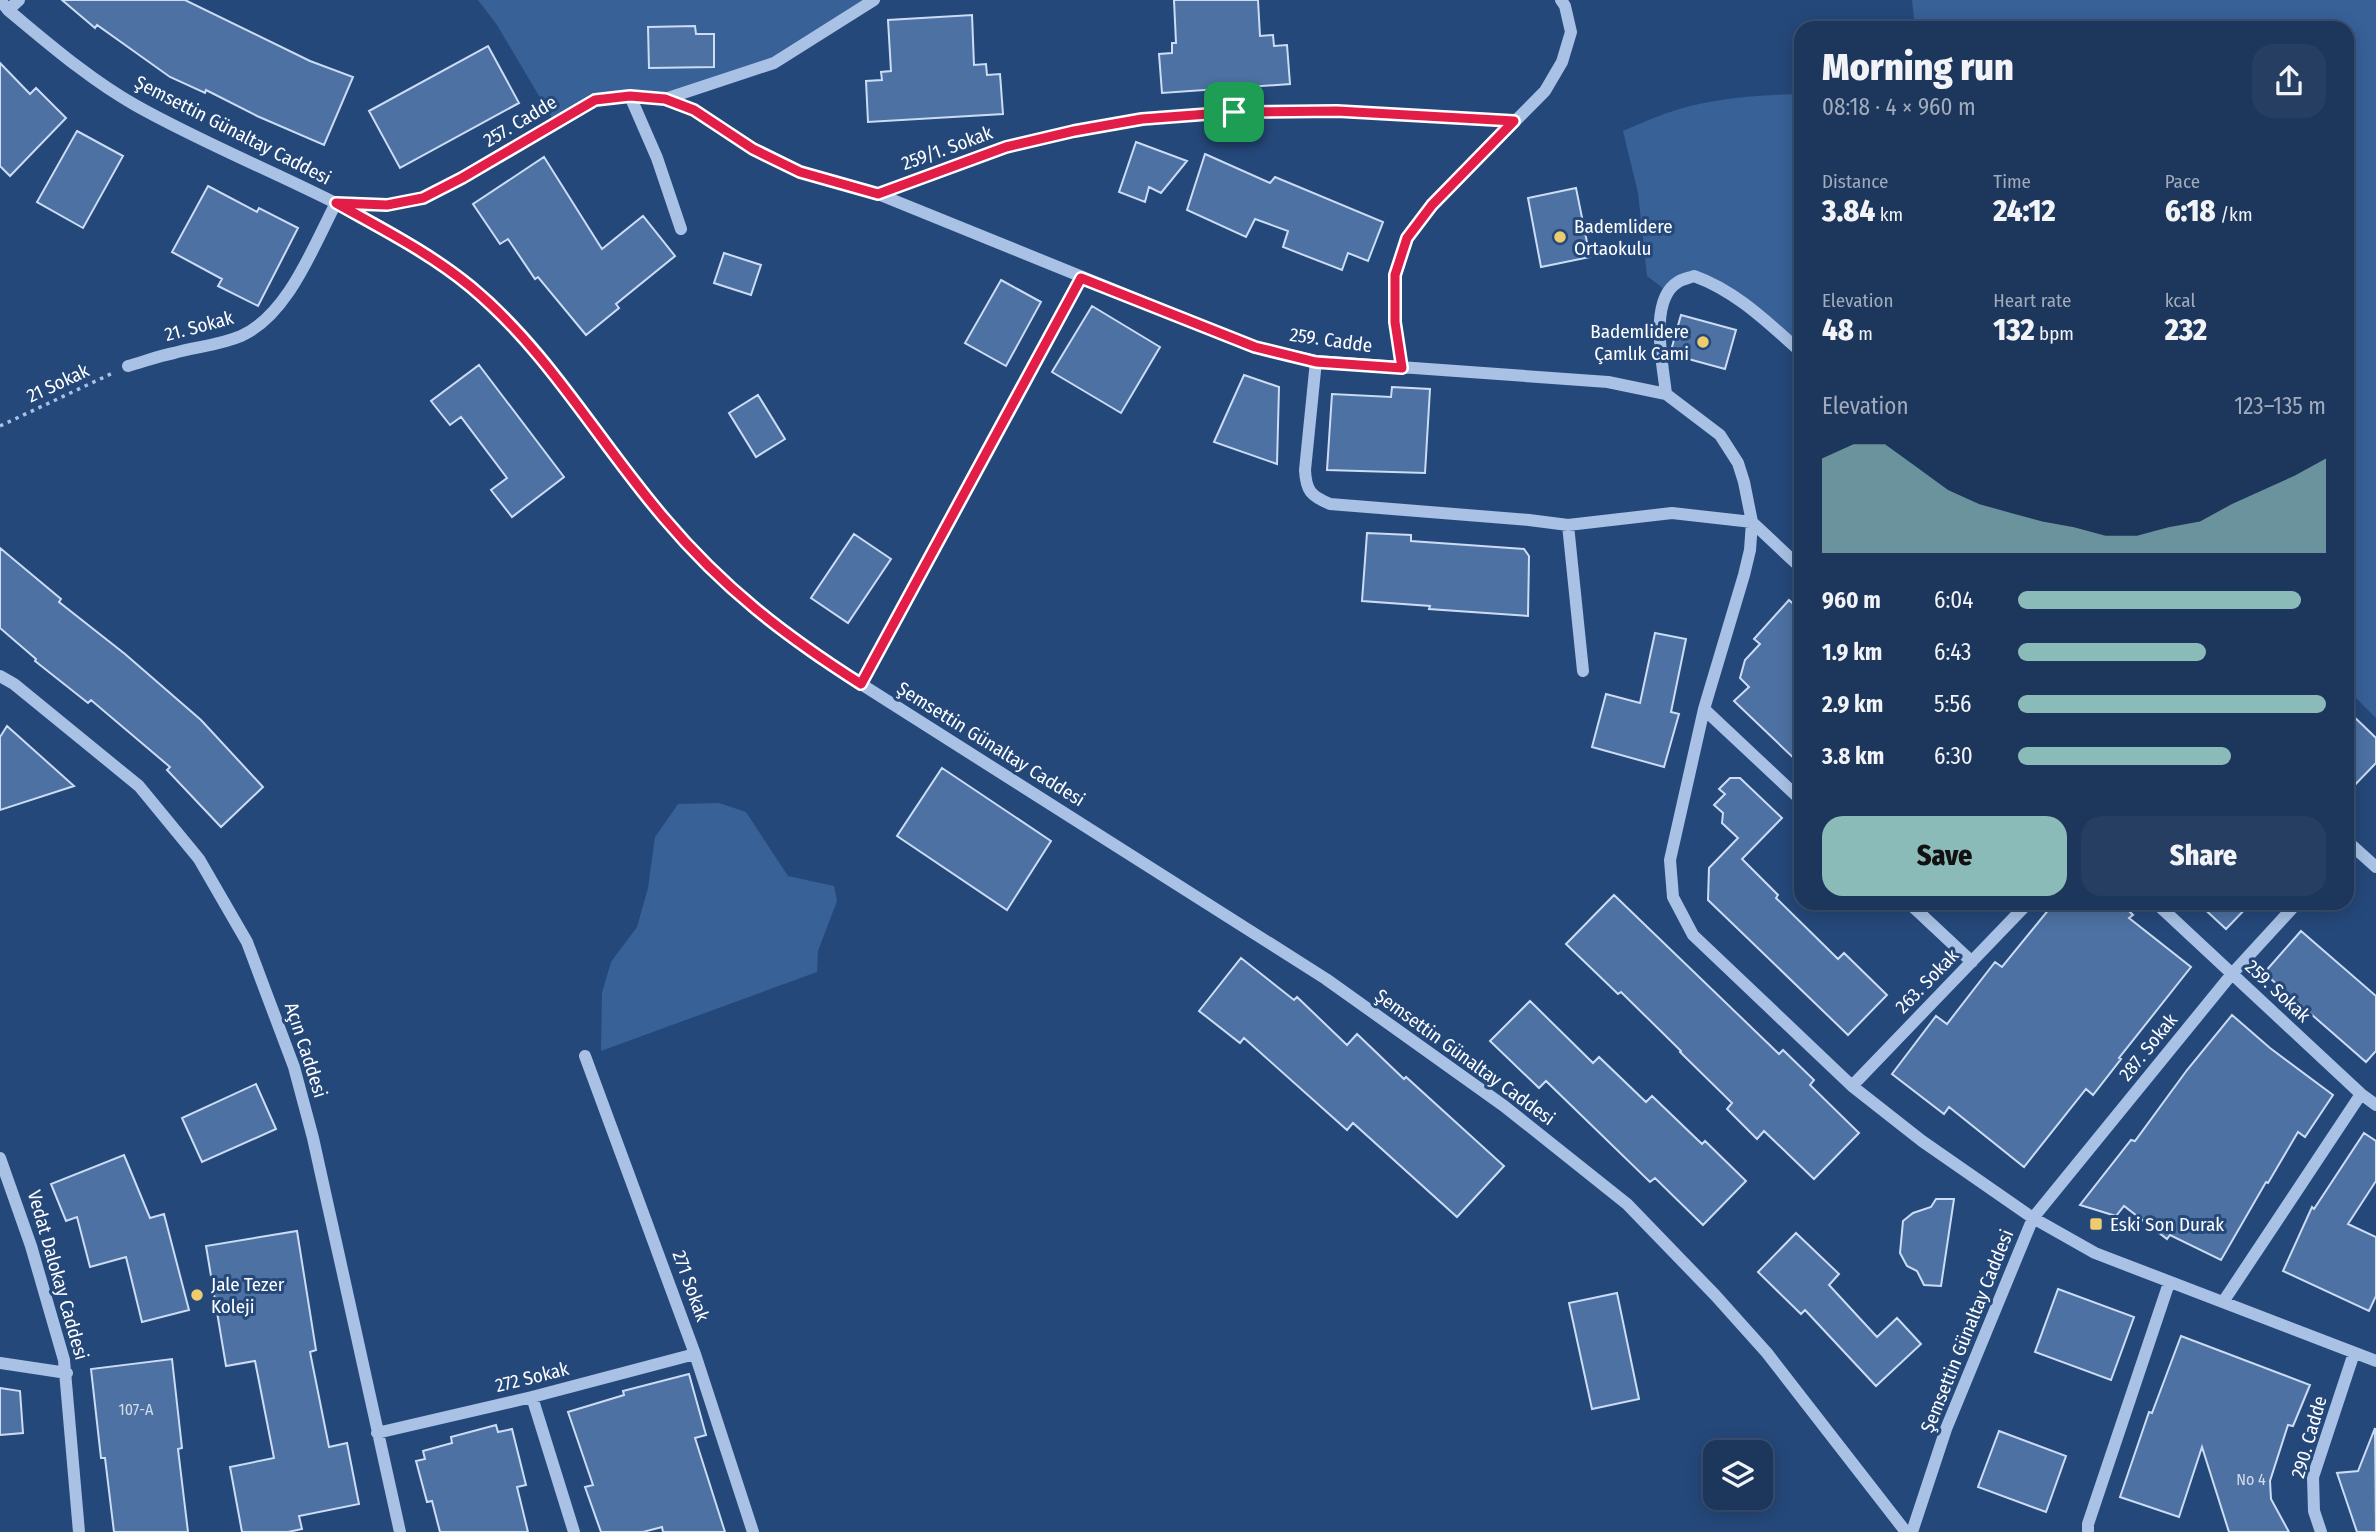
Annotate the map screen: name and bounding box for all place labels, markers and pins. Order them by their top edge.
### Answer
pin [1204,82,1264,142]
place label: Bademlidere Ortaokulu [1574,215,1673,260]
marker: Bademlidere Ortaokulu [1552,229,1568,245]
place label: Bademlidere Çamlık Cami [1590,320,1689,365]
marker: Bademlidere Çamlık Cami [1695,334,1711,350]
place label: Eski Son Durak [2110,1213,2224,1236]
marker: Eski Son Durak [2088,1216,2104,1232]
place label: Jale Tezer Koleji [211,1273,285,1318]
marker: Jale Tezer Koleji [189,1287,205,1303]

